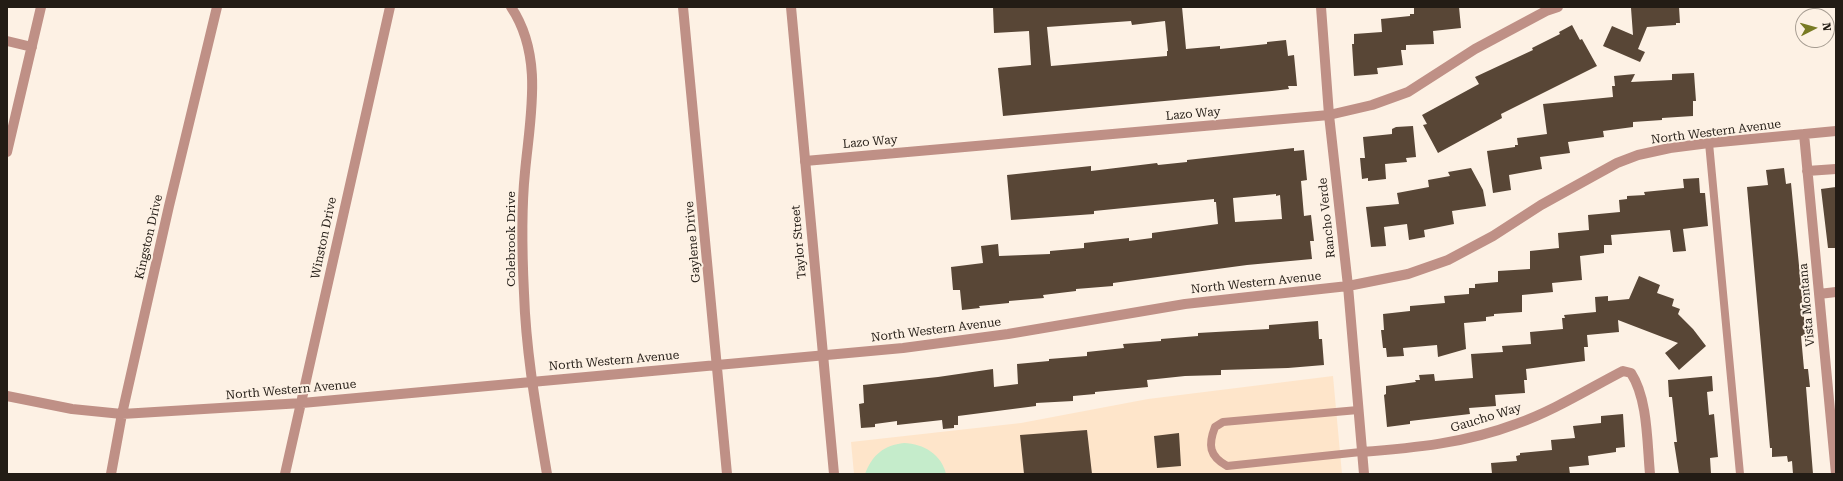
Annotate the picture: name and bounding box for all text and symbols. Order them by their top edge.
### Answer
north arrow [1795,8,1835,48]
text: N [1820,22,1833,32]
street label: Lazo Way [1165,104,1221,124]
street label: North Western Avenue [1650,117,1782,147]
street label: Lazo Way [842,132,898,152]
street label: Rancho Verde [1316,177,1338,259]
street label: Colebrook Drive [504,191,518,287]
street label: Kingston Drive [132,193,166,281]
street label: Winston Drive [308,196,340,280]
street label: Gaylene Drive [682,201,704,283]
street label: Taylor Street [789,205,809,279]
street label: Vista Montana [1796,263,1818,347]
street label: North Western Avenue [1190,269,1322,297]
street label: North Western Avenue [870,315,1002,345]
street label: North Western Avenue [548,348,680,374]
street label: North Western Avenue [225,377,357,403]
street label: Gaucho Way [1449,400,1523,436]

